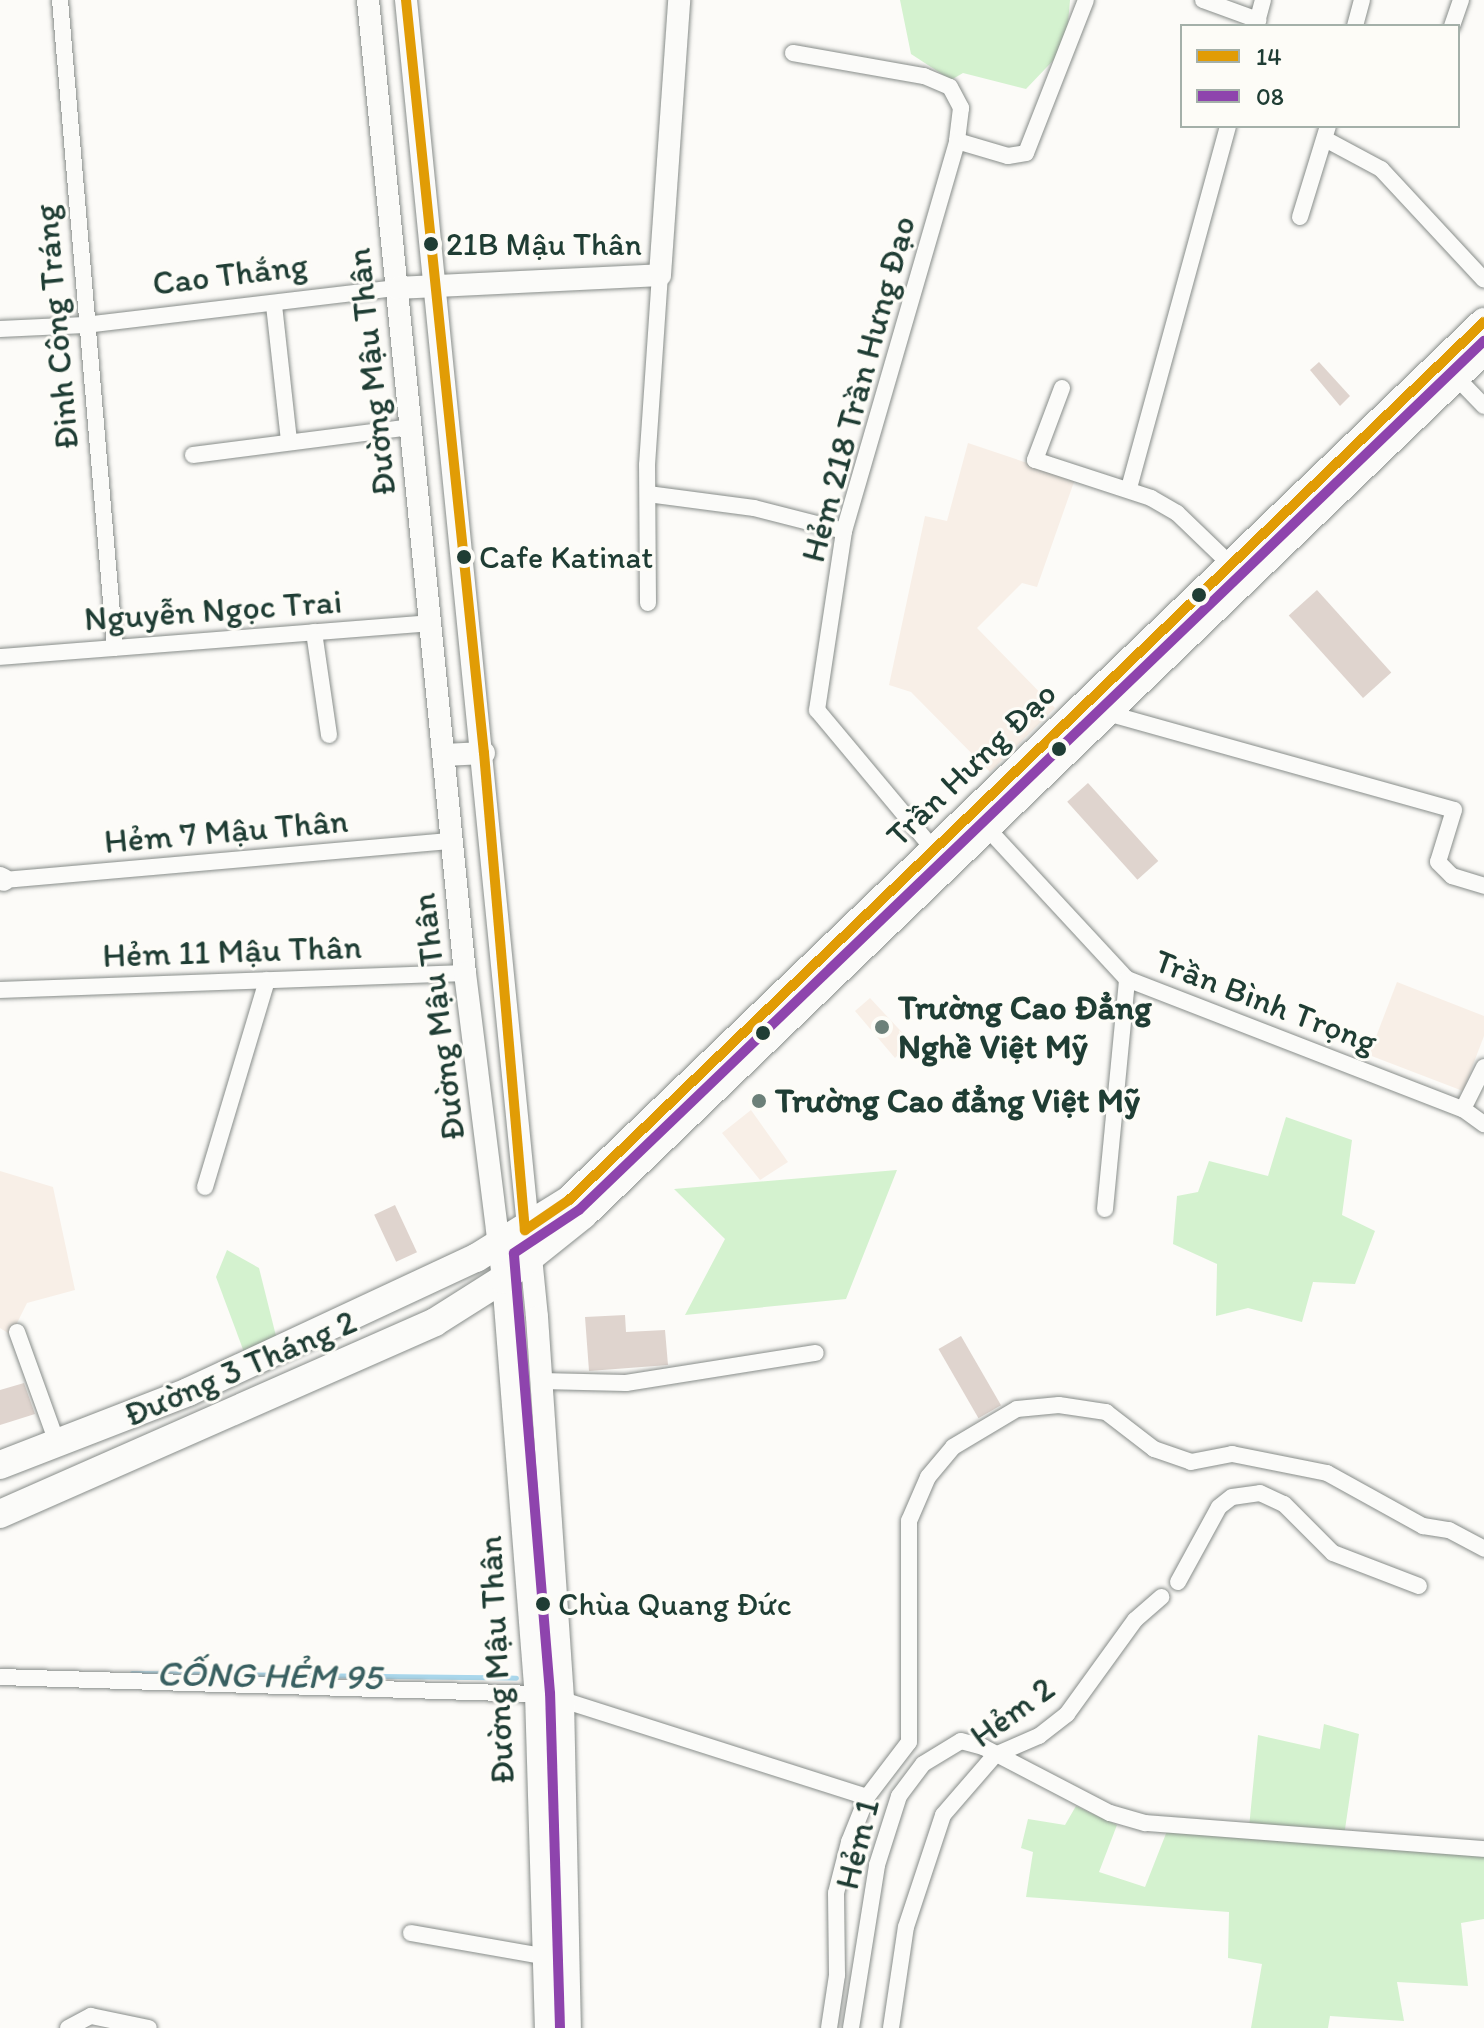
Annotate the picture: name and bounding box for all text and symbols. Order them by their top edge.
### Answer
legend [1180,24,1460,128]
text: 14 [1256,42,1282,71]
text: 08 [1256,82,1284,111]
street label: Đinh Công Tráng [25,204,87,450]
street label: Hẻm 218 Trần Hưng Đạo [792,212,924,566]
place label: 21B Mậu Thân [446,225,641,263]
marker: 21B Mậu Thân [423,236,439,252]
street label: Cao Thắng [150,244,310,304]
street label: Đường Mậu Thân [338,246,404,498]
place label: Cafe Katinat [479,538,653,576]
marker: Cafe Katinat [456,549,472,565]
street label: Nguyễn Ngọc Trai [84,581,342,639]
unlabelled marker [1191,587,1207,603]
street label: Trần Hưng Đạo [877,673,1065,855]
unlabelled marker [1051,741,1067,757]
street label: Hẻm 7 Mậu Thân [102,800,350,862]
street label: Đường Mậu Thân [403,891,473,1143]
street label: Hẻm 11 Mậu Thân [102,926,362,976]
street label: Trần Bình Trọng [1150,940,1382,1062]
place label: Trường Cao Đẳng Nghề Việt Mỹ [898,987,1152,1066]
marker: Trường Cao Đẳng Nghề Việt Mỹ [873,1018,891,1036]
unlabelled marker [755,1025,771,1041]
place label: Trường Cao đẳng Việt Mỹ [775,1081,1140,1121]
marker: Trường Cao đẳng Việt Mỹ [750,1092,768,1110]
street label: Đường 3 Tháng 2 [118,1301,362,1435]
street label: Đường Mậu Thân [469,1535,523,1785]
place label: Chùa Quang Đức [558,1585,791,1623]
marker: Chùa Quang Đức [535,1596,551,1612]
water label: CỐNG HẺM 95 [156,1651,382,1699]
street label: Hẻm 2 [962,1668,1062,1756]
street label: Hẻm 1 [826,1795,888,1893]

